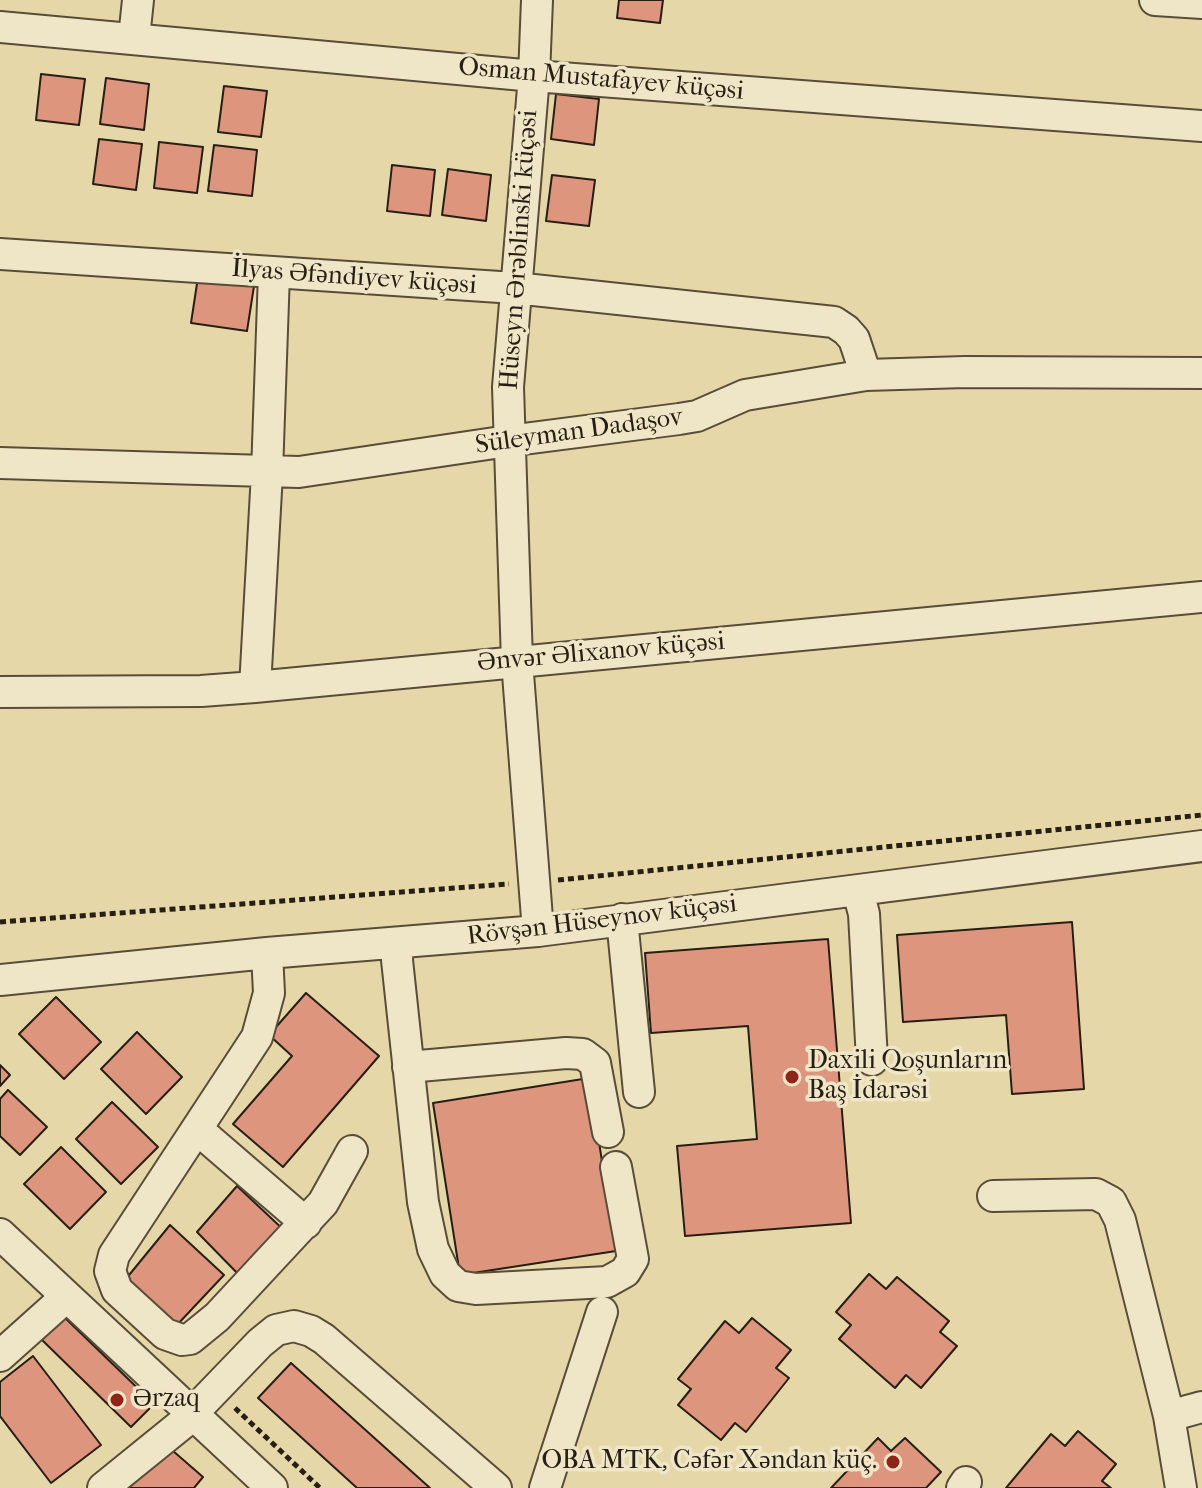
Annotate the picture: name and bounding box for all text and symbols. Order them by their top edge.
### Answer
street label: Osman Mustafayev küçəsi [457,52,745,108]
street label: Hüseyn Ərəblinski küçəsi [495,109,545,391]
street label: İlyas Əfəndiyev küçəsi [230,254,478,302]
street label: Süleyman Dadaşov [473,402,685,462]
street label: Ənvər Əlixanov küçəsi [476,627,726,679]
street label: Rövşən Hüseynov küçəsi [465,889,739,953]
place label: Daxili Qoşunların Baş İdarəsi [808,1046,1007,1108]
marker: Daxili Qoşunların Baş İdarəsi [783,1068,801,1086]
place label: Ərzaq [133,1384,200,1416]
marker: Ərzaq [108,1391,126,1409]
place label: OBA MTK, Cəfər Xəndan küç. [541,1446,877,1478]
marker: OBA MTK, Cəfər Xəndan küç. [884,1453,902,1471]

